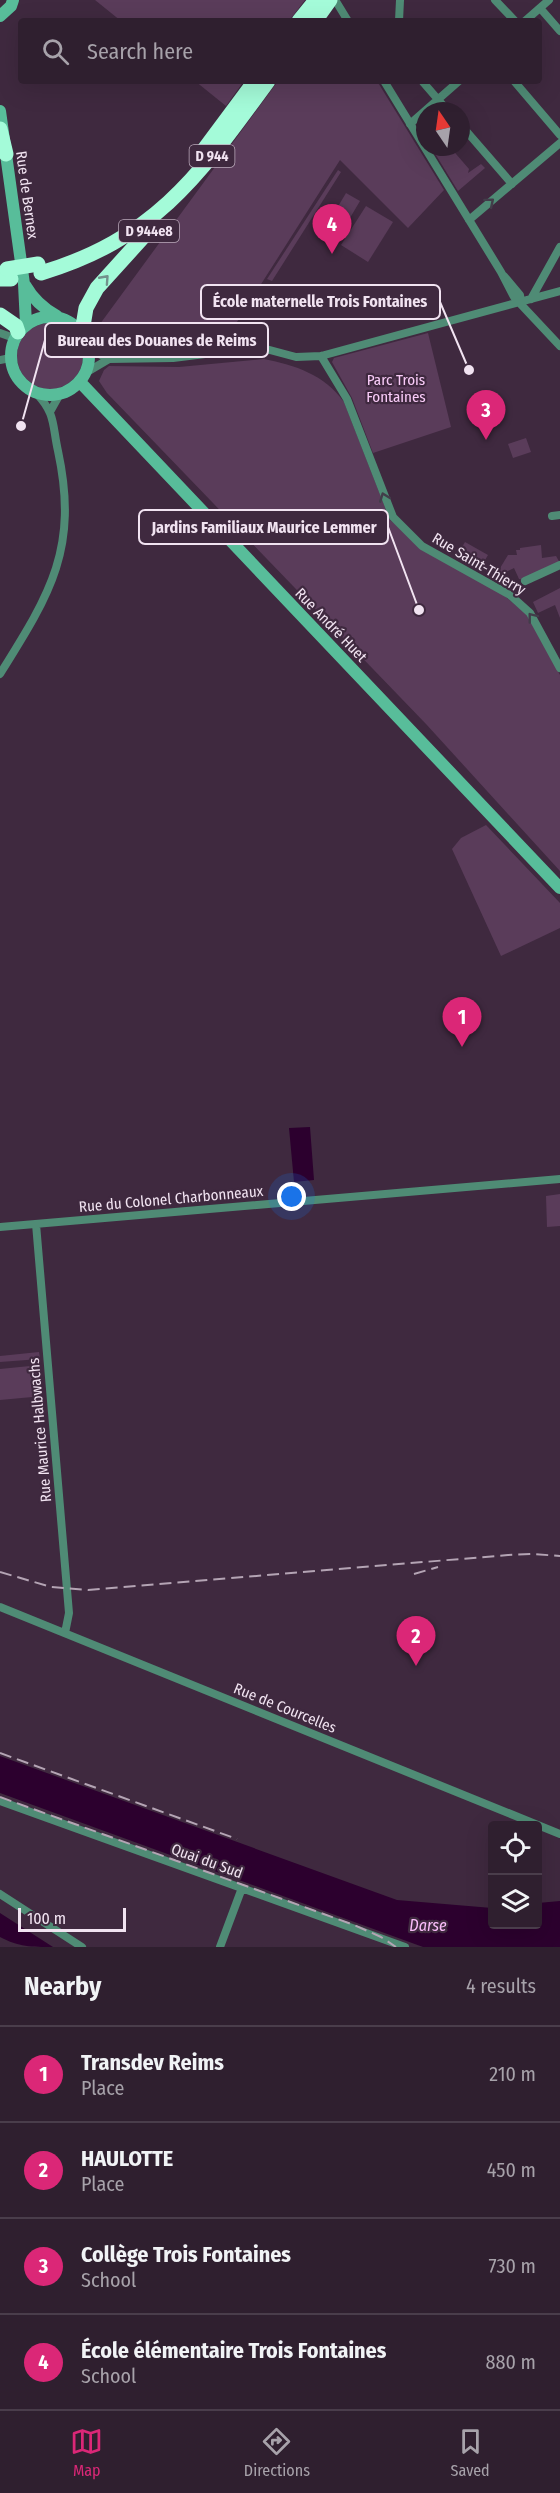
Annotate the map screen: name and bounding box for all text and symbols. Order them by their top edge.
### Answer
search box [18,18,542,84]
icon: search [39,35,72,68]
text: Search here [87,38,193,65]
north arrow [416,102,470,156]
road number: D 944 [190,145,234,167]
street label: Rue de Bernex [12,150,42,241]
one-way arrow [483,198,494,209]
pin: 4 [312,204,352,254]
road number: D 944e8 [119,220,179,242]
one-way arrow [98,276,109,286]
callout: École maternelle Trois Fontaines [201,285,440,319]
text: École maternelle Trois Fontaines [213,291,427,311]
callout: Bureau des Douanes de Reims [45,323,268,357]
text: Bureau des Douanes de Reims [58,331,256,350]
park label: Parc Trois Fontaines [366,371,426,406]
pin: 3 [466,390,506,440]
one-way arrow [379,492,391,503]
callout: Jardins Familiaux Maurice Lemmer [139,510,388,544]
text: Jardins Familiaux Maurice Lemmer [150,518,377,537]
street label: Rue Saint-Thierry [429,529,529,599]
street label: Rue André Huet [291,584,371,666]
one-way arrow [529,613,540,624]
pin: 1 [442,998,482,1047]
street label: Rue du Colonel Charbonneaux [78,1182,264,1216]
your location [277,1182,306,1211]
street label: Rue Maurice Halbwachs [25,1357,55,1503]
pin: 2 [396,1616,436,1666]
street label: Rue de Courcelles [231,1679,339,1737]
map controls [488,1821,542,1929]
button: locate [488,1821,542,1875]
street label: Quai du Sud [169,1840,245,1882]
button: layers [488,1875,542,1929]
scale bar [18,1905,126,1932]
text: 100 m [27,1909,66,1928]
water label: Darse [409,1916,447,1935]
text: Nearby [24,1971,101,2002]
text: 4 results [466,1974,536,1998]
text: Transdev Reims [81,2049,224,2076]
text: 1 [39,2062,48,2086]
text: 210 m [489,2062,536,2086]
text: Place [81,2076,124,2100]
text: HAULOTTE [81,2145,173,2172]
text: 2 [39,2158,48,2182]
text: 450 m [487,2158,536,2182]
text: Place [81,2172,124,2196]
text: Collège Trois Fontaines [81,2241,291,2268]
text: 3 [39,2254,48,2278]
text: 730 m [489,2254,536,2278]
text: School [81,2268,136,2292]
text: École élémentaire Trois Fontaines [81,2337,386,2364]
text: 4 [38,2350,49,2374]
text: 880 m [486,2350,536,2374]
text: School [81,2364,136,2388]
tab: Map [70,2425,103,2480]
tab: Directions [244,2425,310,2480]
tab: Saved [451,2425,490,2480]

